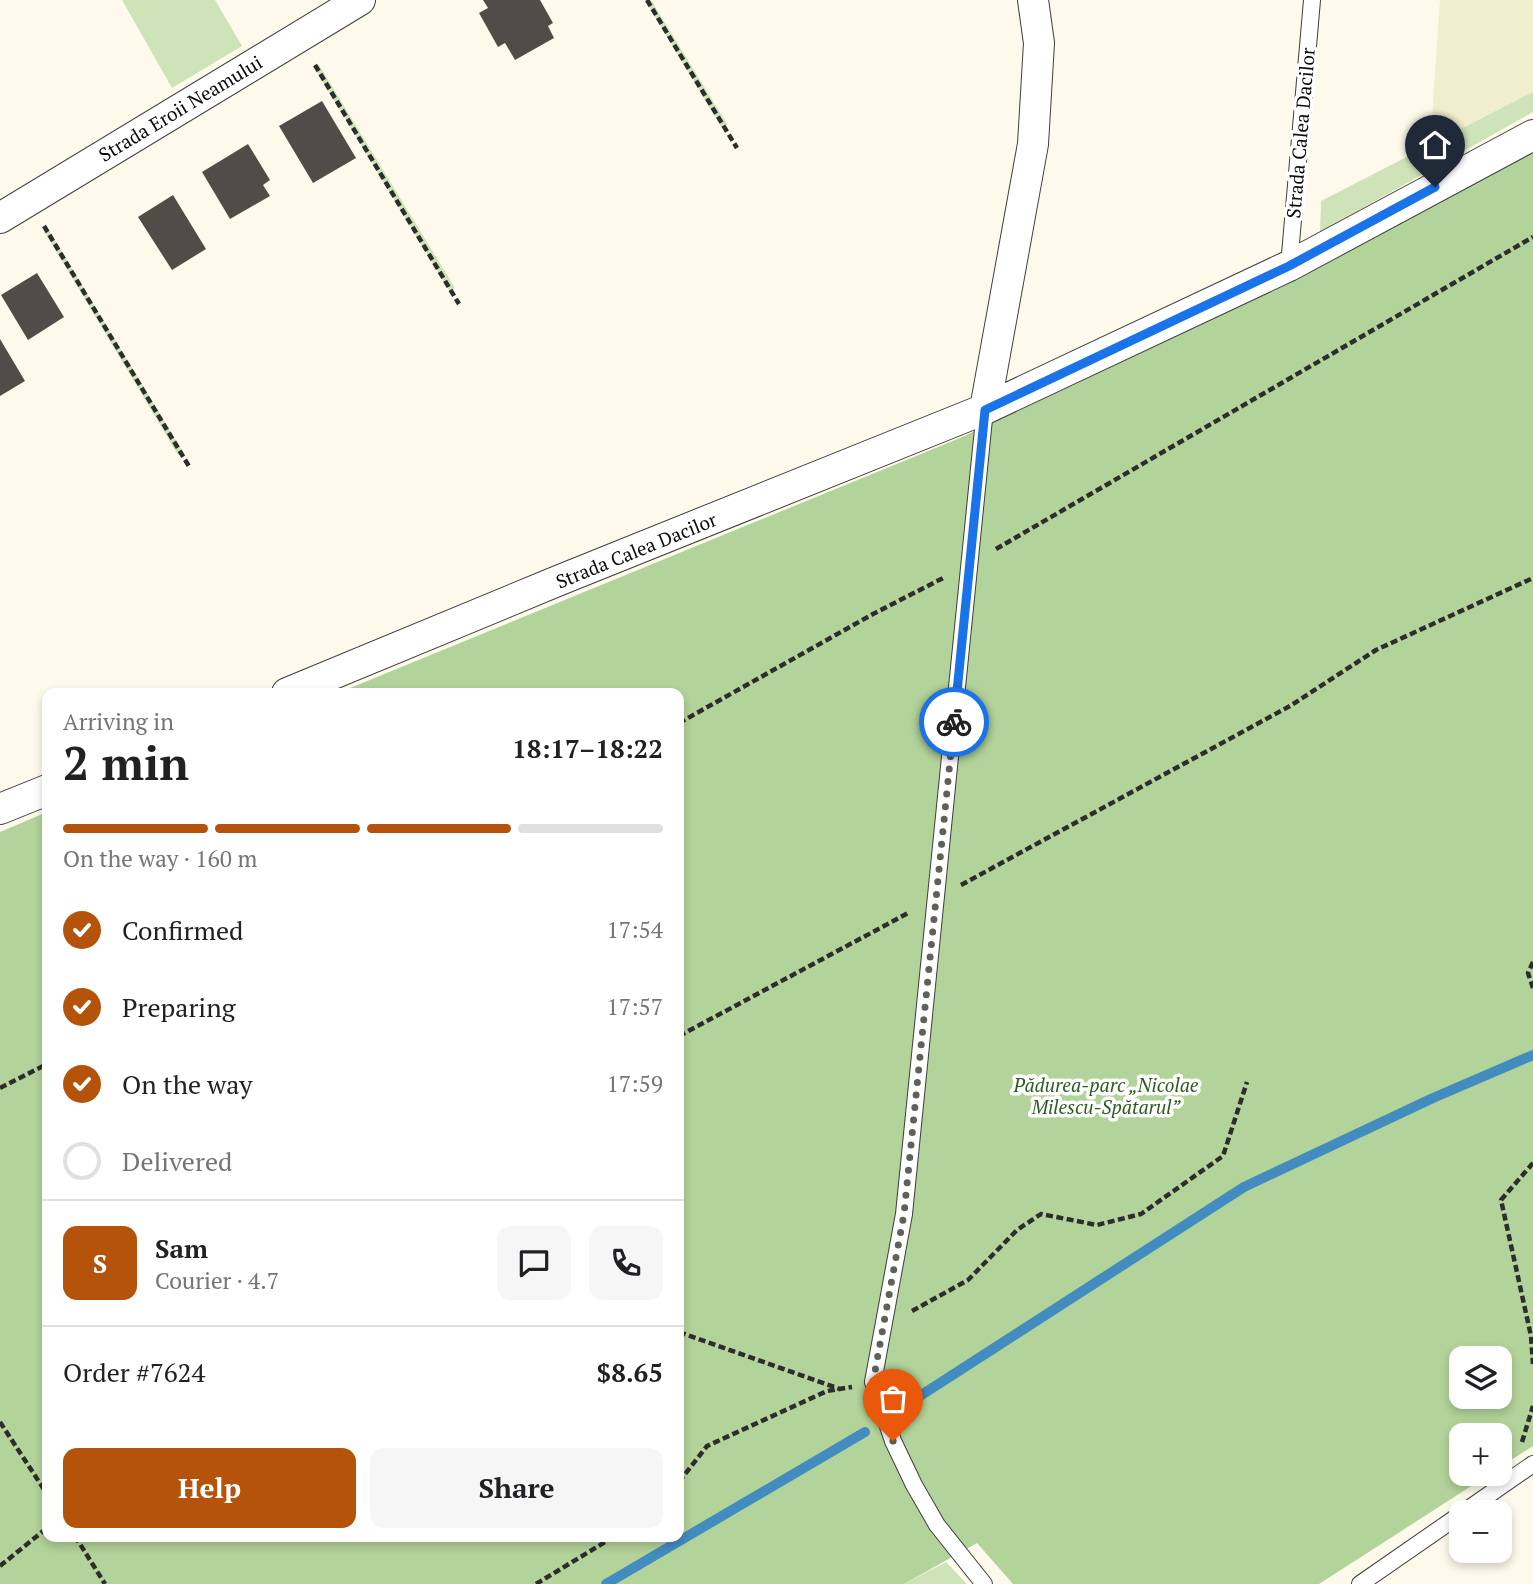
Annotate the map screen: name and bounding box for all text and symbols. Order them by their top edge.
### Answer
street label: Strada Calea Dacilor [1280,46,1320,219]
street label: Strada Eroii Neamului [94,49,266,167]
pin [1405,115,1465,187]
icon: home [1416,126,1454,164]
street label: Strada Calea Dacilor [552,506,721,594]
courier [919,687,989,757]
icon: bike [935,703,973,741]
text: Arriving in [63,706,174,737]
text: 18:17–18:22 [512,731,663,765]
text: 2 min [63,732,189,793]
text: On the way · 160 m [63,843,257,874]
icon: check [63,911,101,949]
text: Confirmed [122,913,243,947]
text: 17:54 [606,914,663,945]
icon: check [63,988,101,1026]
text: Preparing [122,990,235,1024]
text: 17:57 [606,991,663,1022]
icon: check [63,1065,101,1103]
text: On the way [122,1067,253,1101]
text: 17:59 [606,1068,663,1099]
park label: Pădurea-parc „Nicolae Milescu-Spătarul” [1013,1072,1199,1119]
text: Delivered [122,1144,232,1178]
button: chat [497,1226,571,1300]
button: phone [589,1226,663,1300]
text: Sam [155,1231,208,1265]
text: S [93,1246,107,1280]
text: Courier · 4.7 [155,1265,279,1296]
map controls [1449,1346,1512,1563]
button: layers [1449,1346,1512,1409]
text: Order #7624 [63,1355,205,1389]
text: $8.65 [597,1355,663,1389]
pin [863,1369,923,1441]
icon: bag [874,1380,912,1418]
button: + [1449,1423,1512,1486]
button: Help [63,1448,356,1528]
button: Share [370,1448,663,1528]
button: − [1449,1500,1512,1563]

